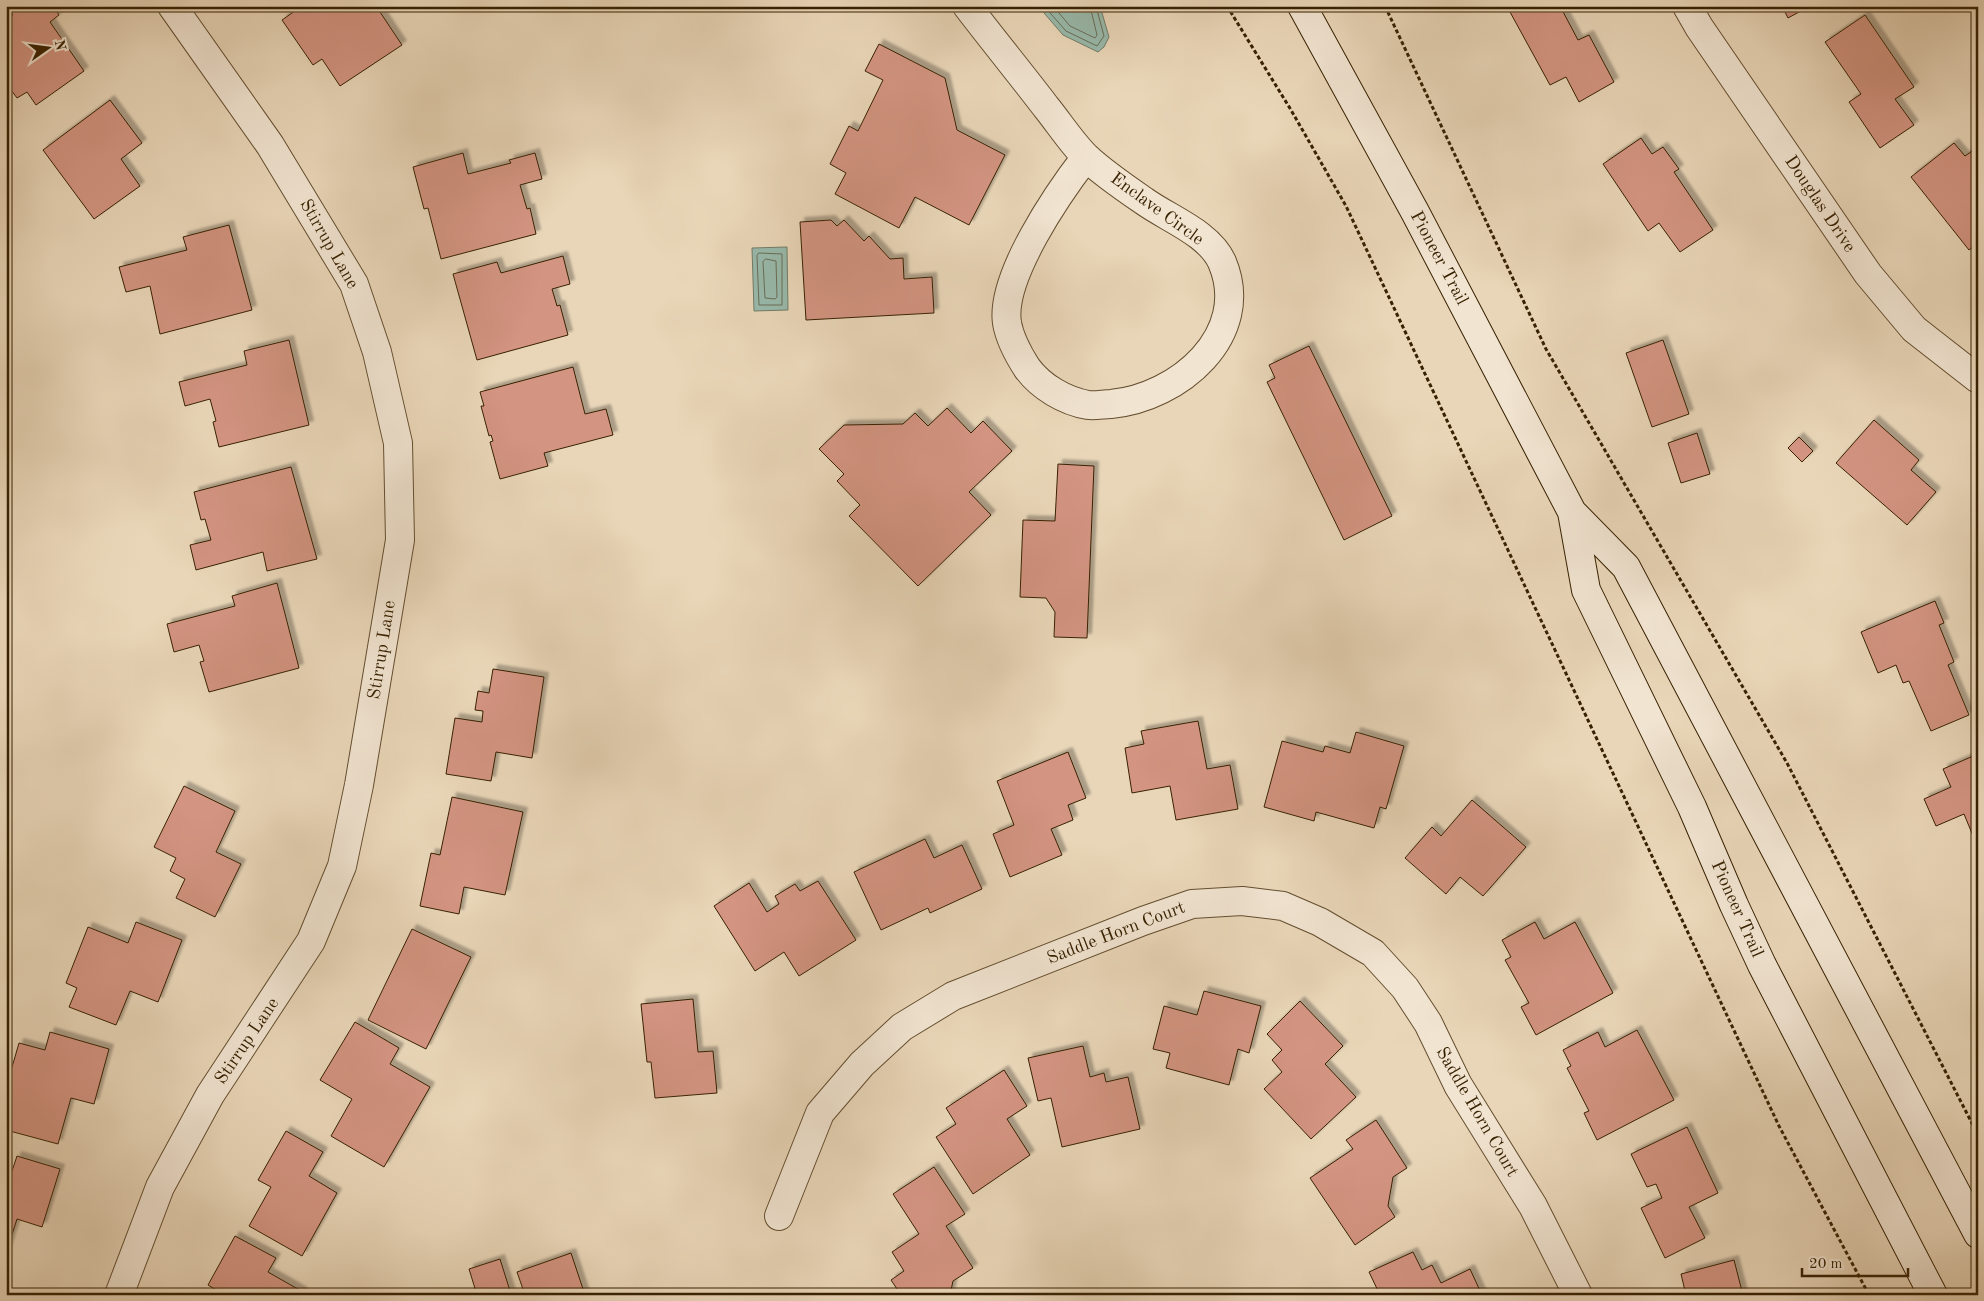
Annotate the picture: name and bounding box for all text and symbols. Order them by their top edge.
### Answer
north arrow [22,22,72,72]
text: N [52,38,68,52]
street label: Douglas Drive [1781,152,1859,256]
street label: Enclave Circle [1107,169,1207,249]
street label: Stirrup Lane [296,196,362,292]
street label: Pioneer Trail [1407,208,1471,308]
street label: Stirrup Lane [365,599,399,701]
street label: Pioneer Trail [1708,858,1766,960]
street label: Saddle Horn Court [1044,898,1188,968]
street label: Stirrup Lane [212,995,282,1087]
street label: Saddle Horn Court [1433,1044,1521,1180]
scale bar [1802,1246,1908,1278]
text: 20 m [1809,1257,1843,1272]

